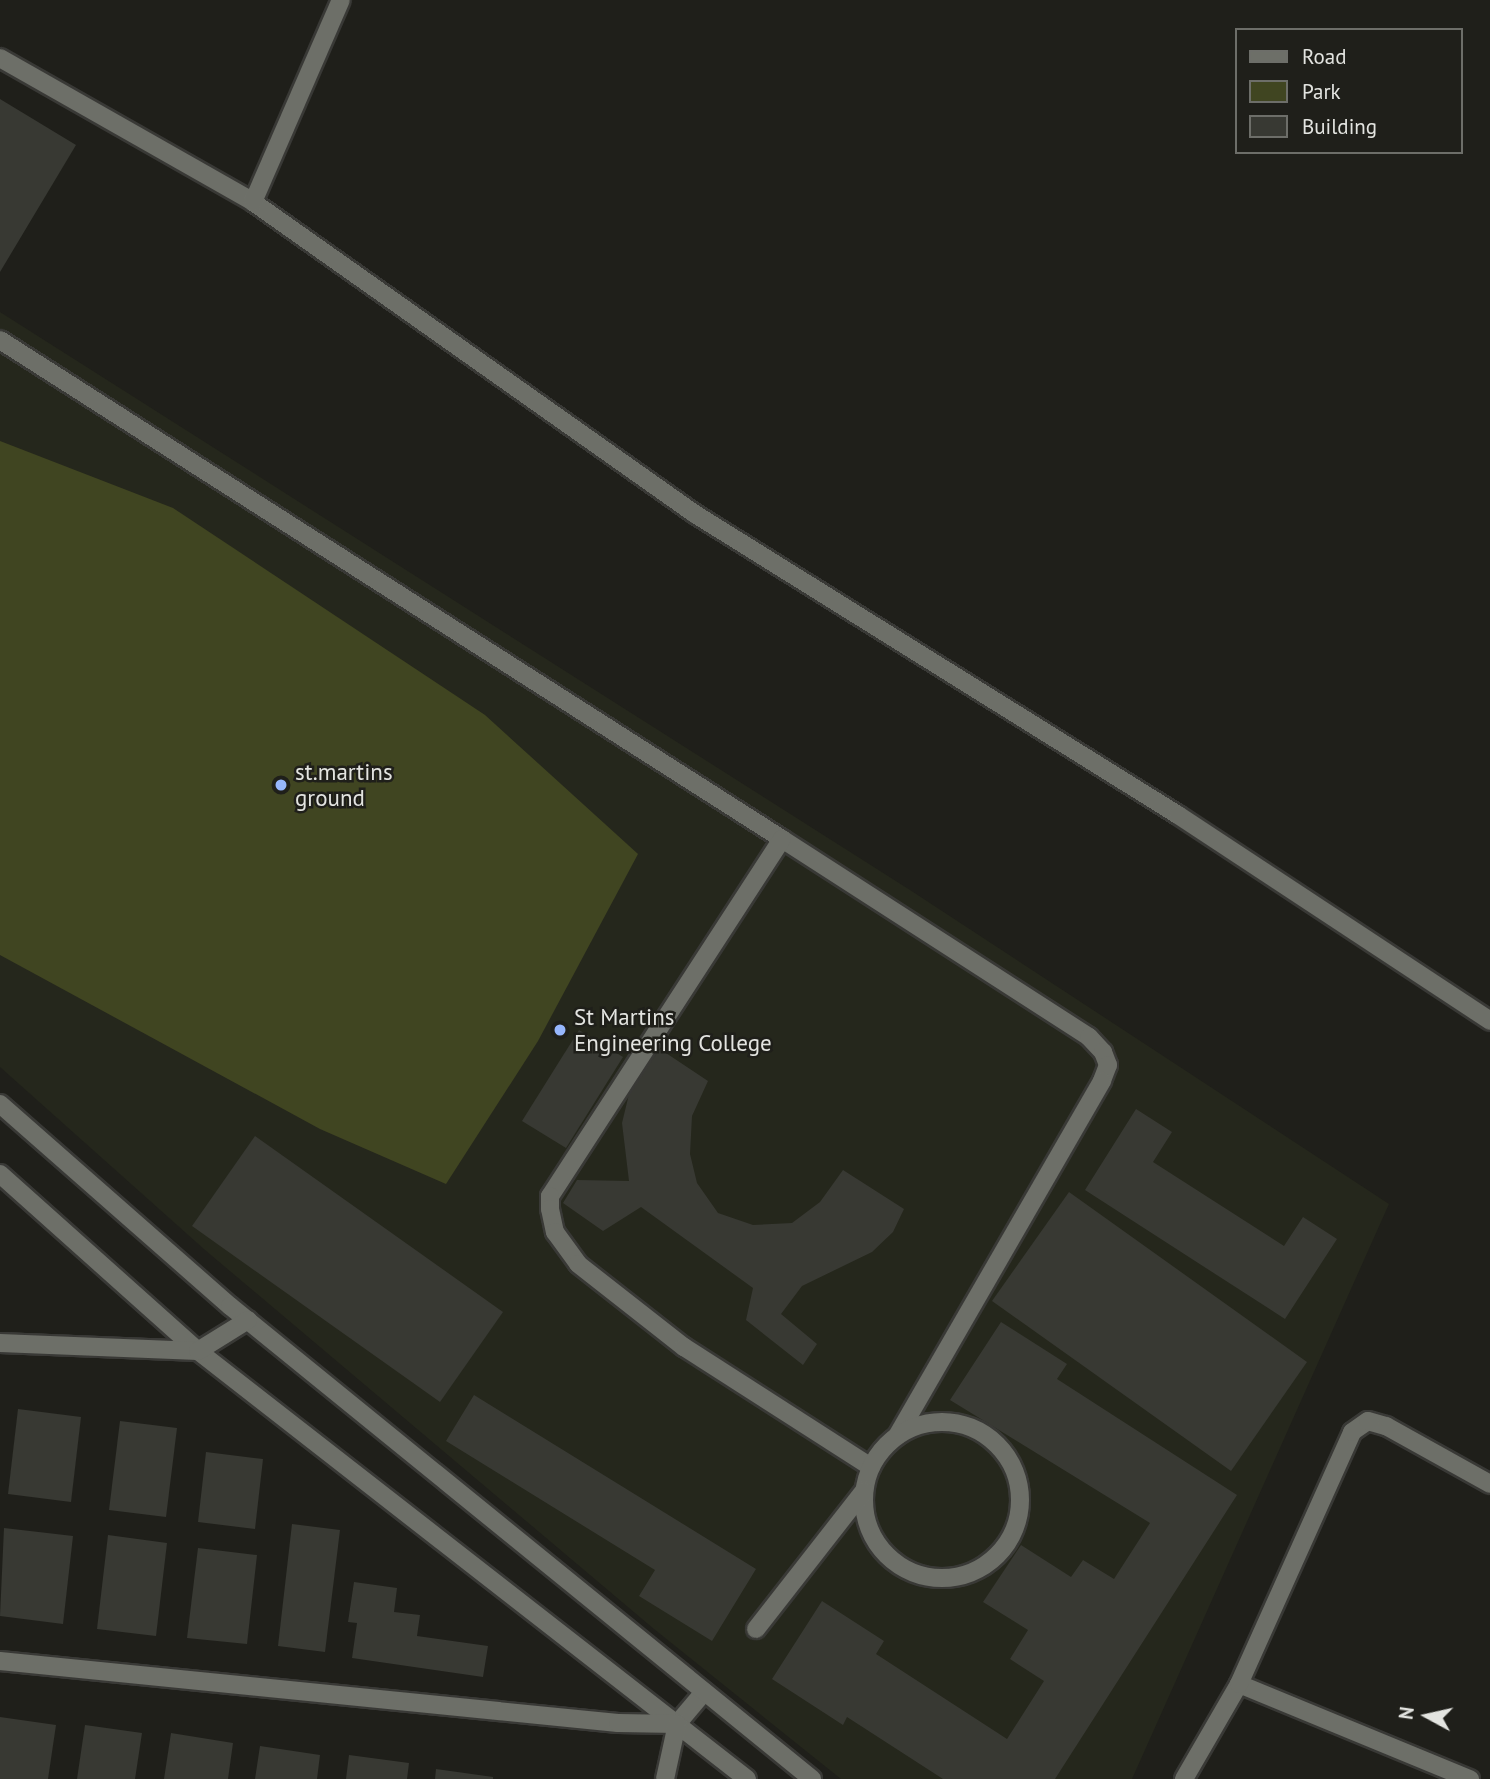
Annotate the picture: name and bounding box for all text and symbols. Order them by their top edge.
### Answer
legend [1234,28,1462,154]
text: Road [1302,43,1346,70]
text: Park [1302,78,1341,105]
text: Building [1302,113,1377,140]
place label: st.martins ground [295,758,393,812]
marker: st.martins ground [273,777,289,793]
place label: St Martins Engineering College [574,1003,772,1057]
marker: St Martins Engineering College [552,1022,568,1038]
north arrow [1392,1681,1462,1751]
text: N [1393,1705,1419,1721]

